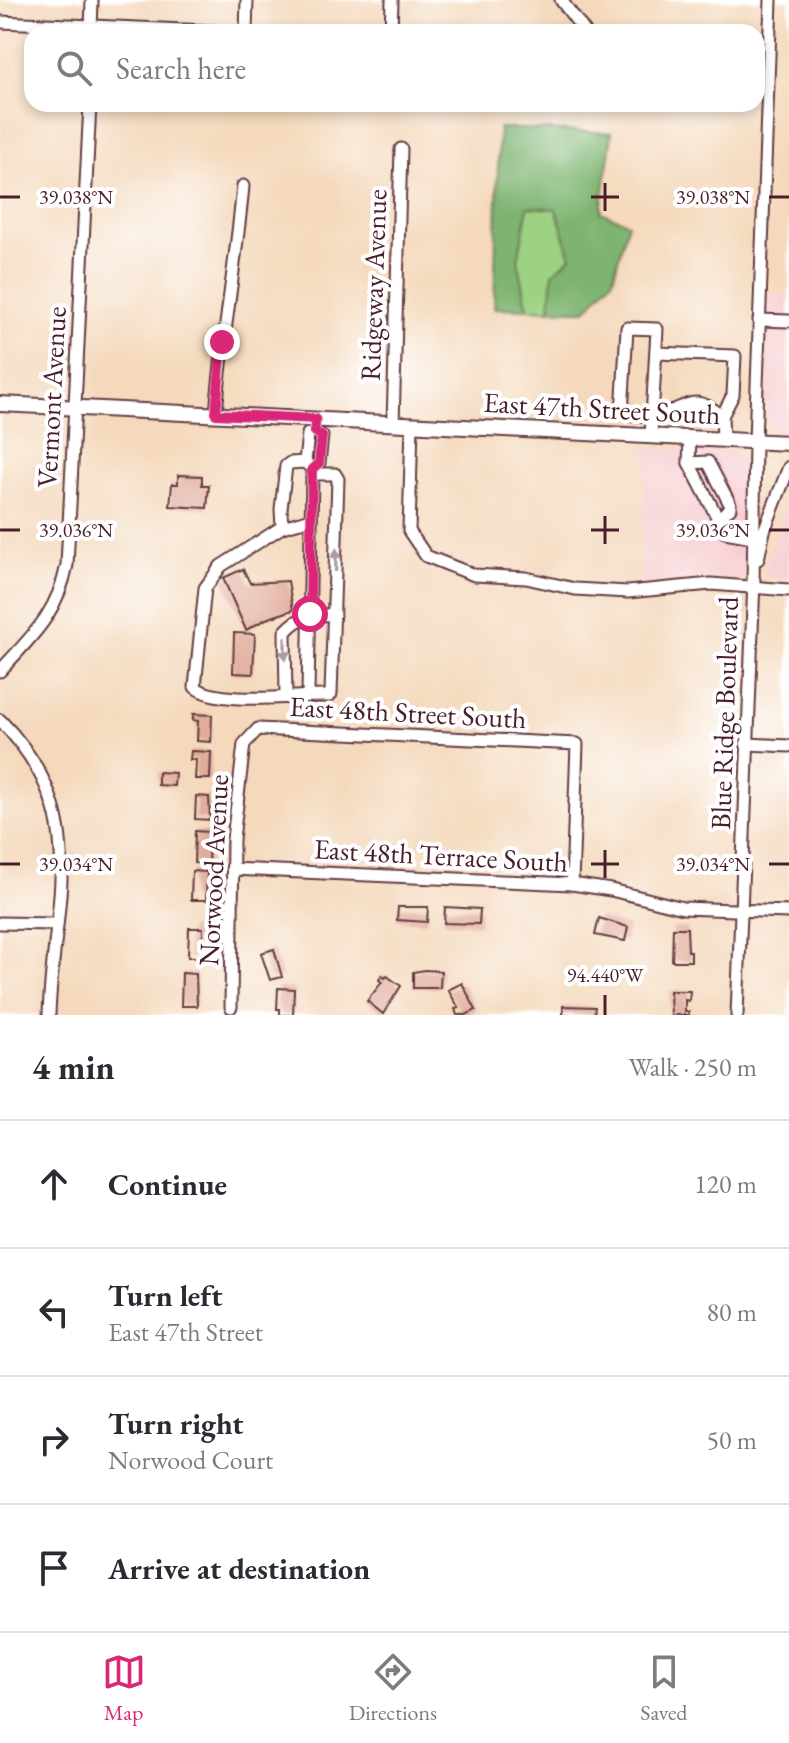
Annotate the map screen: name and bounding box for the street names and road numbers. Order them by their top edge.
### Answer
street label: Ridgeway Avenue [352,188,394,382]
street label: Vermont Avenue [28,305,74,489]
street label: East 47th Street South [483,384,721,432]
street label: Blue Ridge Boulevard [702,595,746,830]
street label: East 48th Street South [289,688,527,736]
street label: Norwood Avenue [190,773,236,967]
street label: East 48th Terrace South [313,830,569,880]

